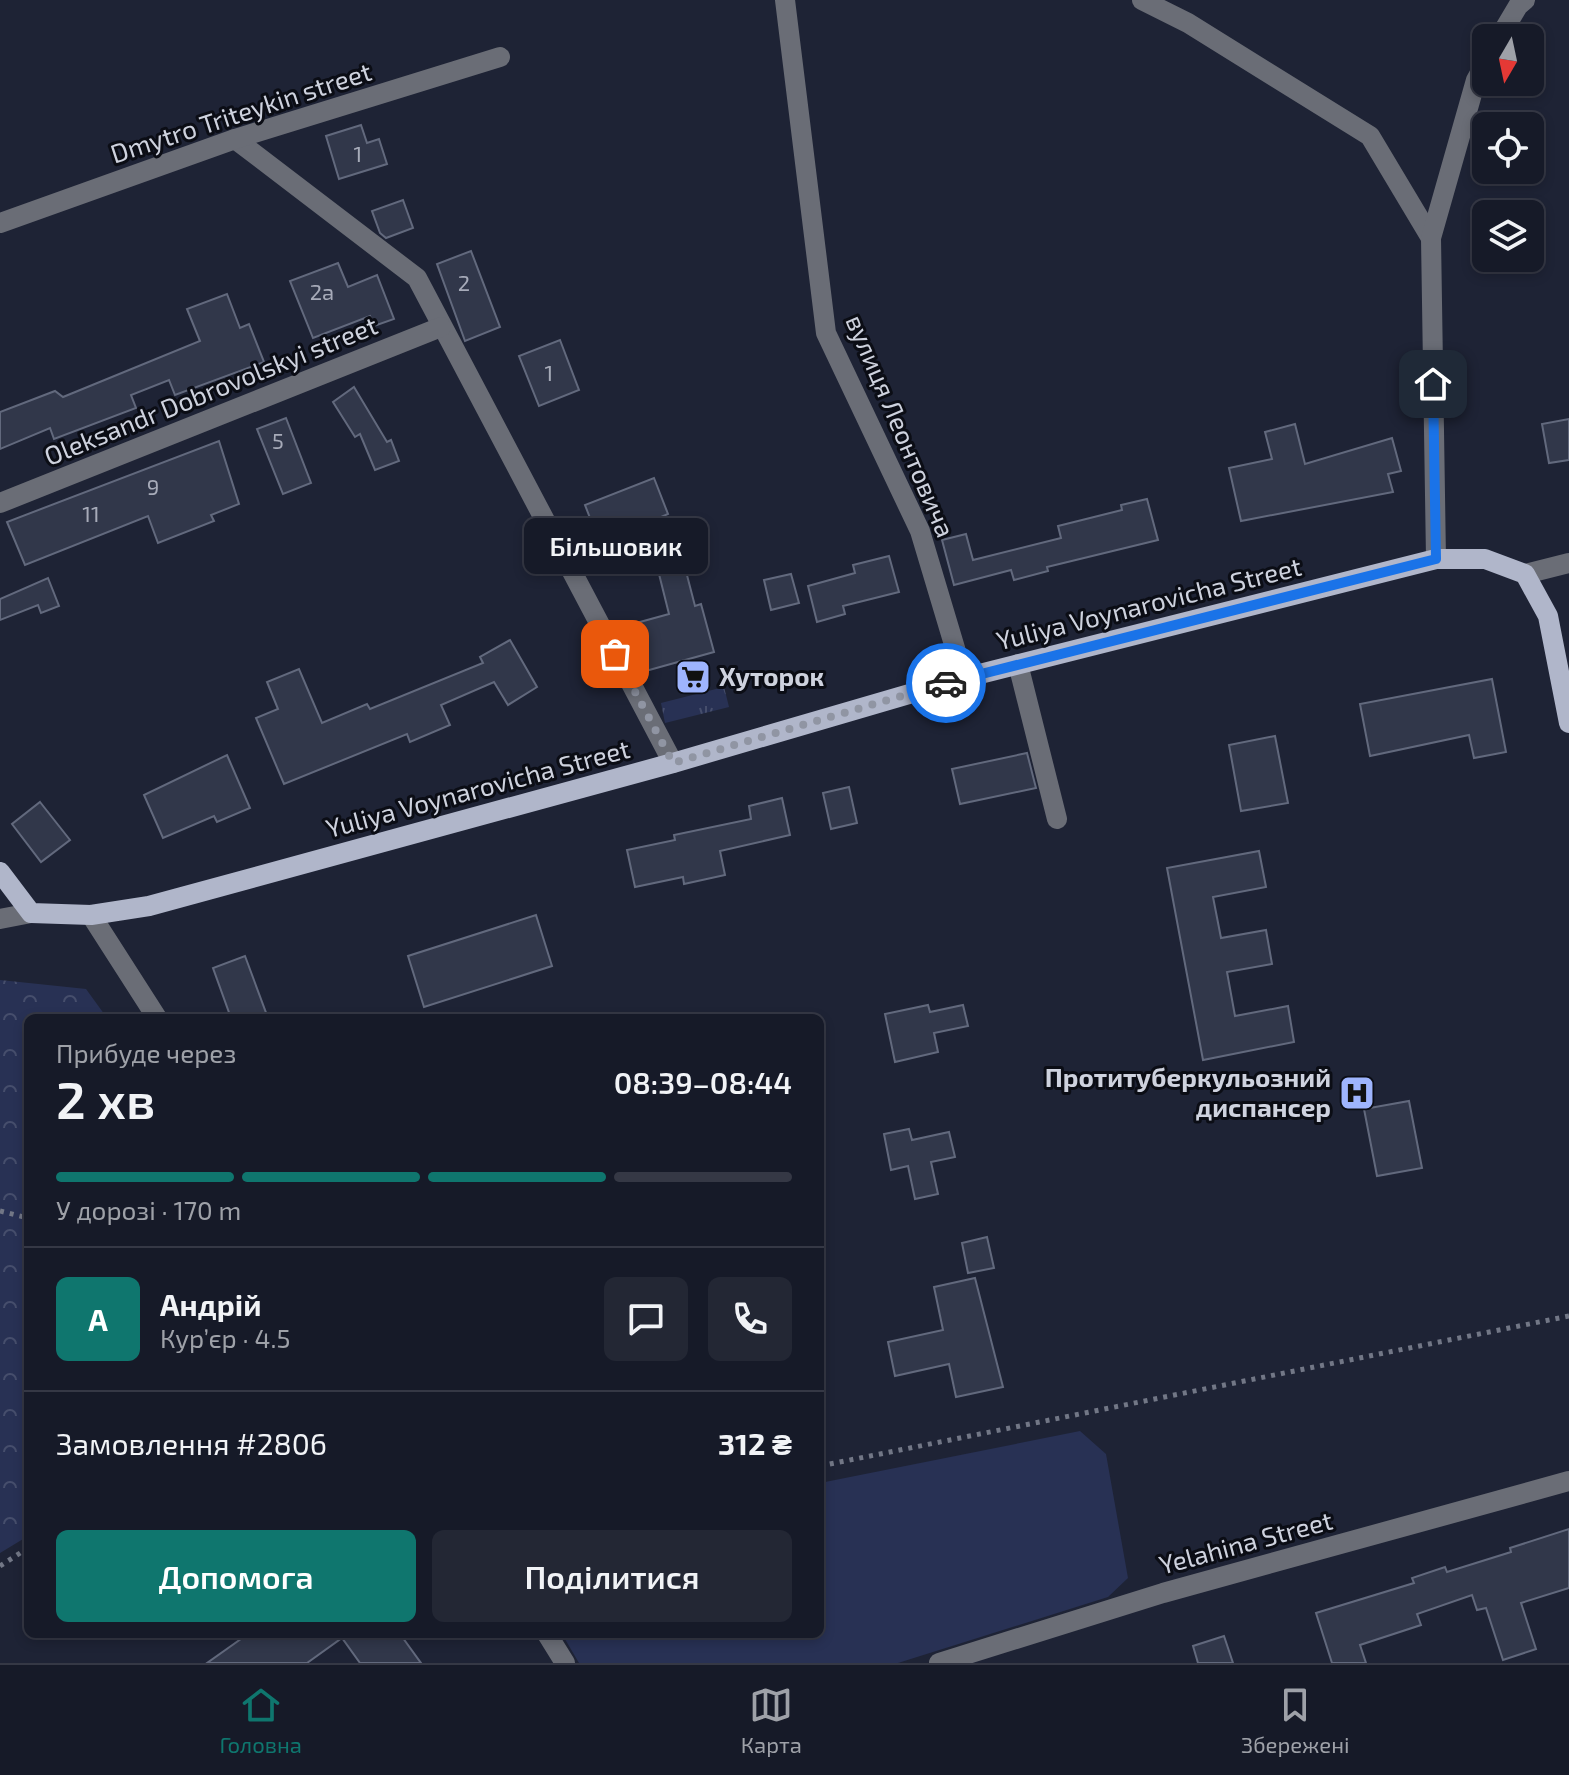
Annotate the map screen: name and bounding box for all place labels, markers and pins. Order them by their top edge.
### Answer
pin [1399,350,1467,418]
callout: Більшовик [523,518,707,574]
pin [581,620,649,688]
supermarket icon: Хуторок [674,658,712,696]
place label: Хуторок [719,660,825,691]
place label: Протитуберкульозний диспансер [1045,1061,1331,1122]
hospital icon: Протитуберкульозний диспансер [1338,1074,1376,1112]

